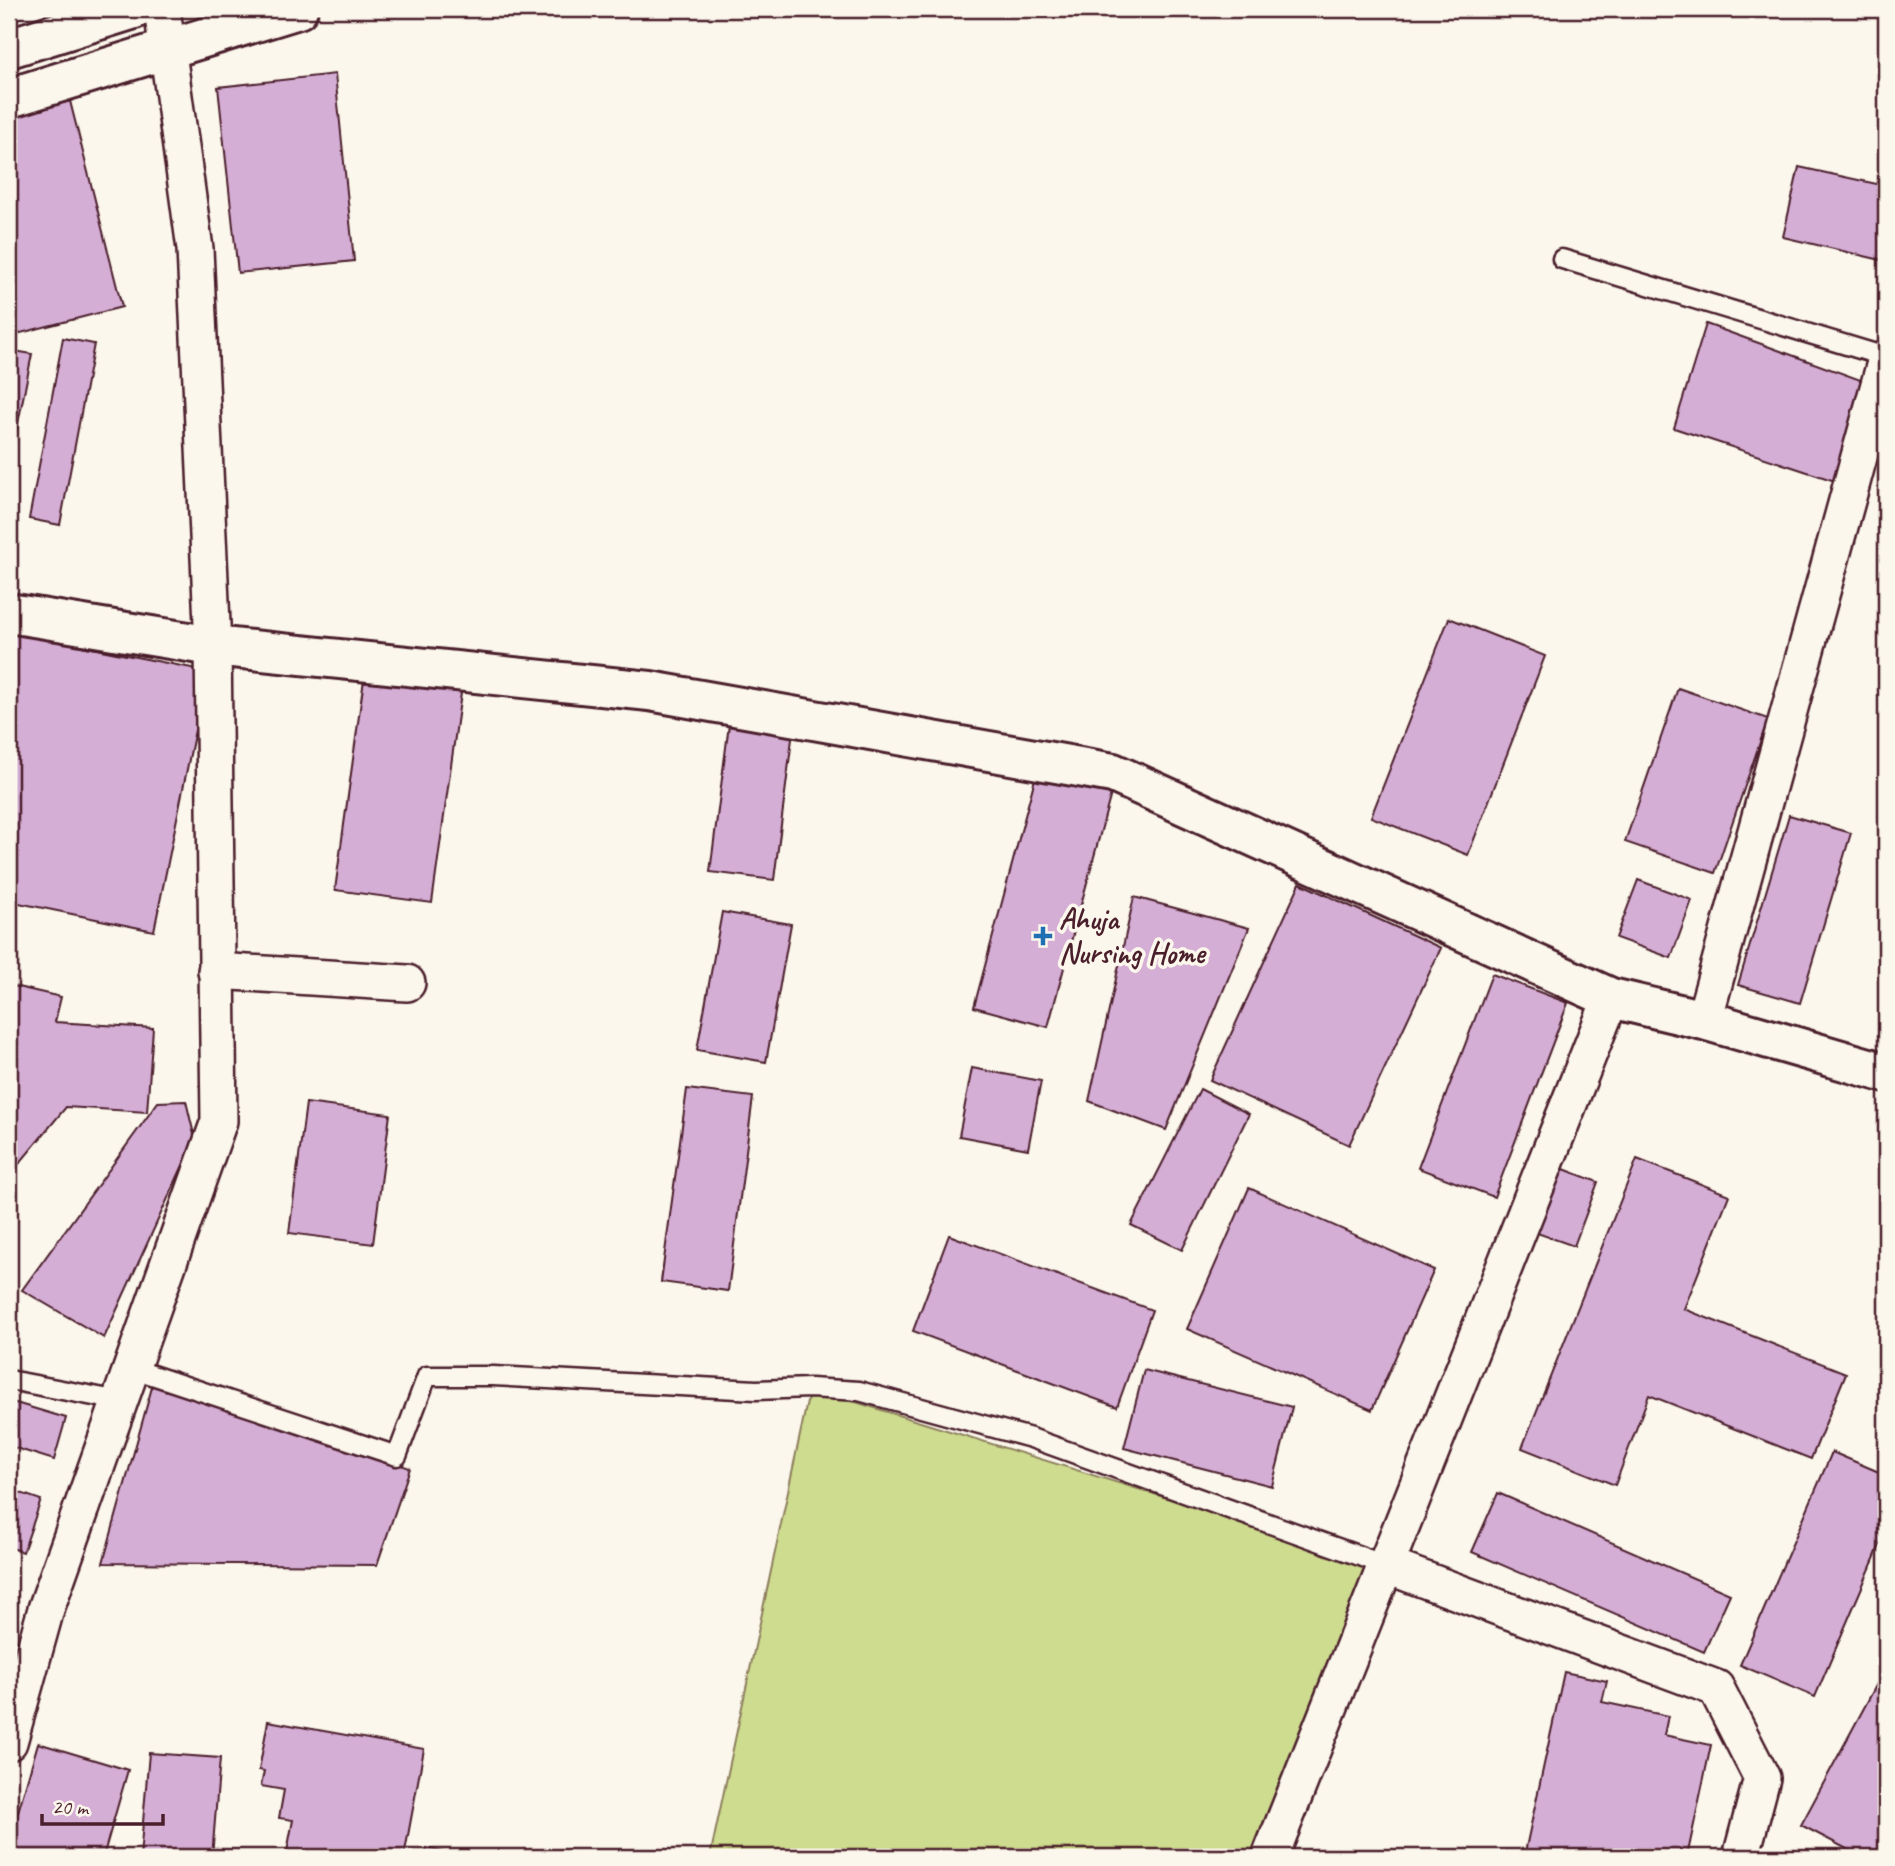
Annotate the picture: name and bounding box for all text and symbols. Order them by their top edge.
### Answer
place label: Ahuja Nursing Home [1059,900,1207,972]
marker: Ahuja Nursing Home [1033,926,1053,946]
scale bar [42,1782,163,1826]
text: 20 m [52,1794,90,1820]

